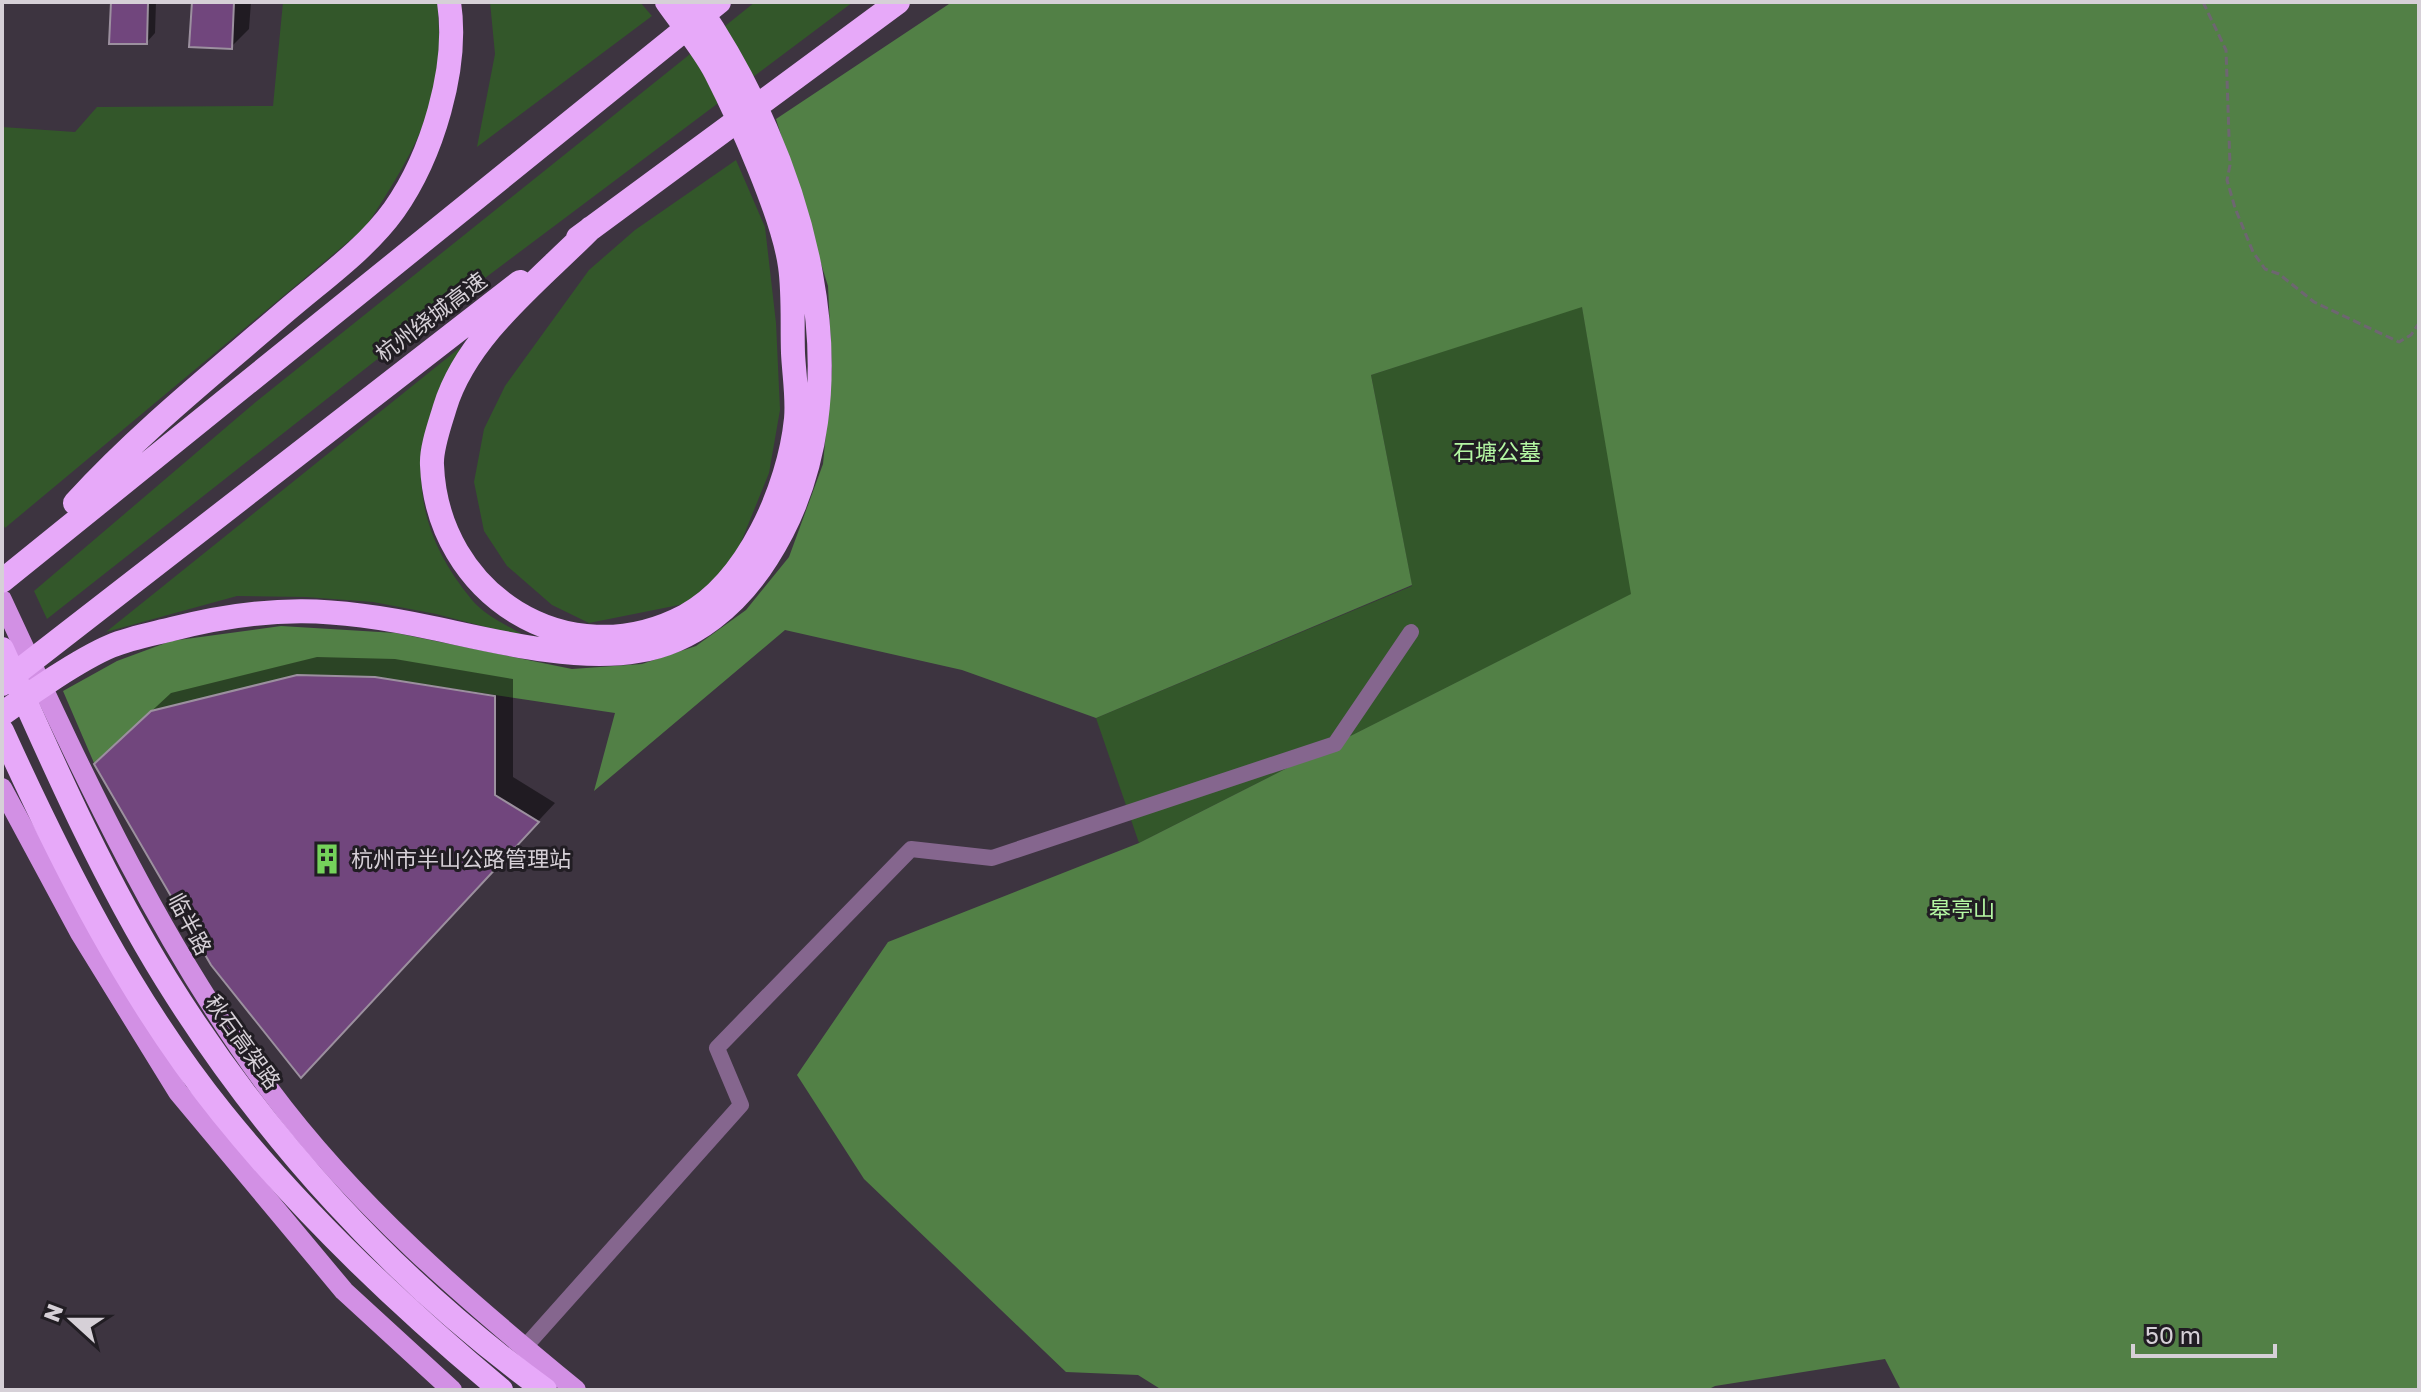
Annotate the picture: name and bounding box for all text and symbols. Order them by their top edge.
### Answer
street label: 杭州绕城高速 [370,266,492,367]
park label: 石塘公墓 [1453,438,1541,465]
building icon: 杭州市半山公路管理站 [310,842,344,876]
place label: 杭州市半山公路管理站 [351,845,571,872]
street label: 临半路 [163,888,218,959]
park label: 皋亭山 [1929,895,1995,922]
street label: 秋石高架路 [200,989,287,1094]
north arrow [32,1280,112,1360]
text: N [37,1300,68,1325]
scale bar [2133,1308,2275,1358]
text: 50 m [2145,1320,2201,1349]

